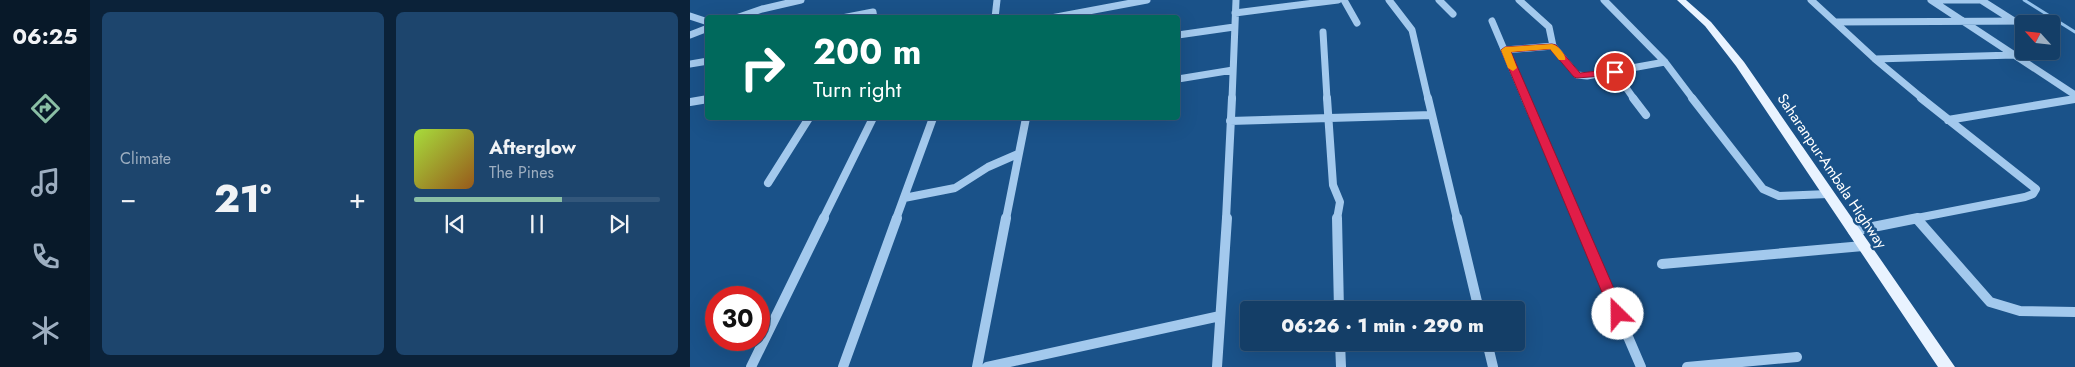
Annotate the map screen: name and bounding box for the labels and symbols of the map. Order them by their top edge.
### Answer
north arrow [2015,15,2060,60]
pin [1594,51,1636,93]
street label: Saharanpur-Ambala Highway [1772,89,1892,253]
speed limit sign: 30 [705,286,770,351]
position arrow [1591,287,1643,339]

